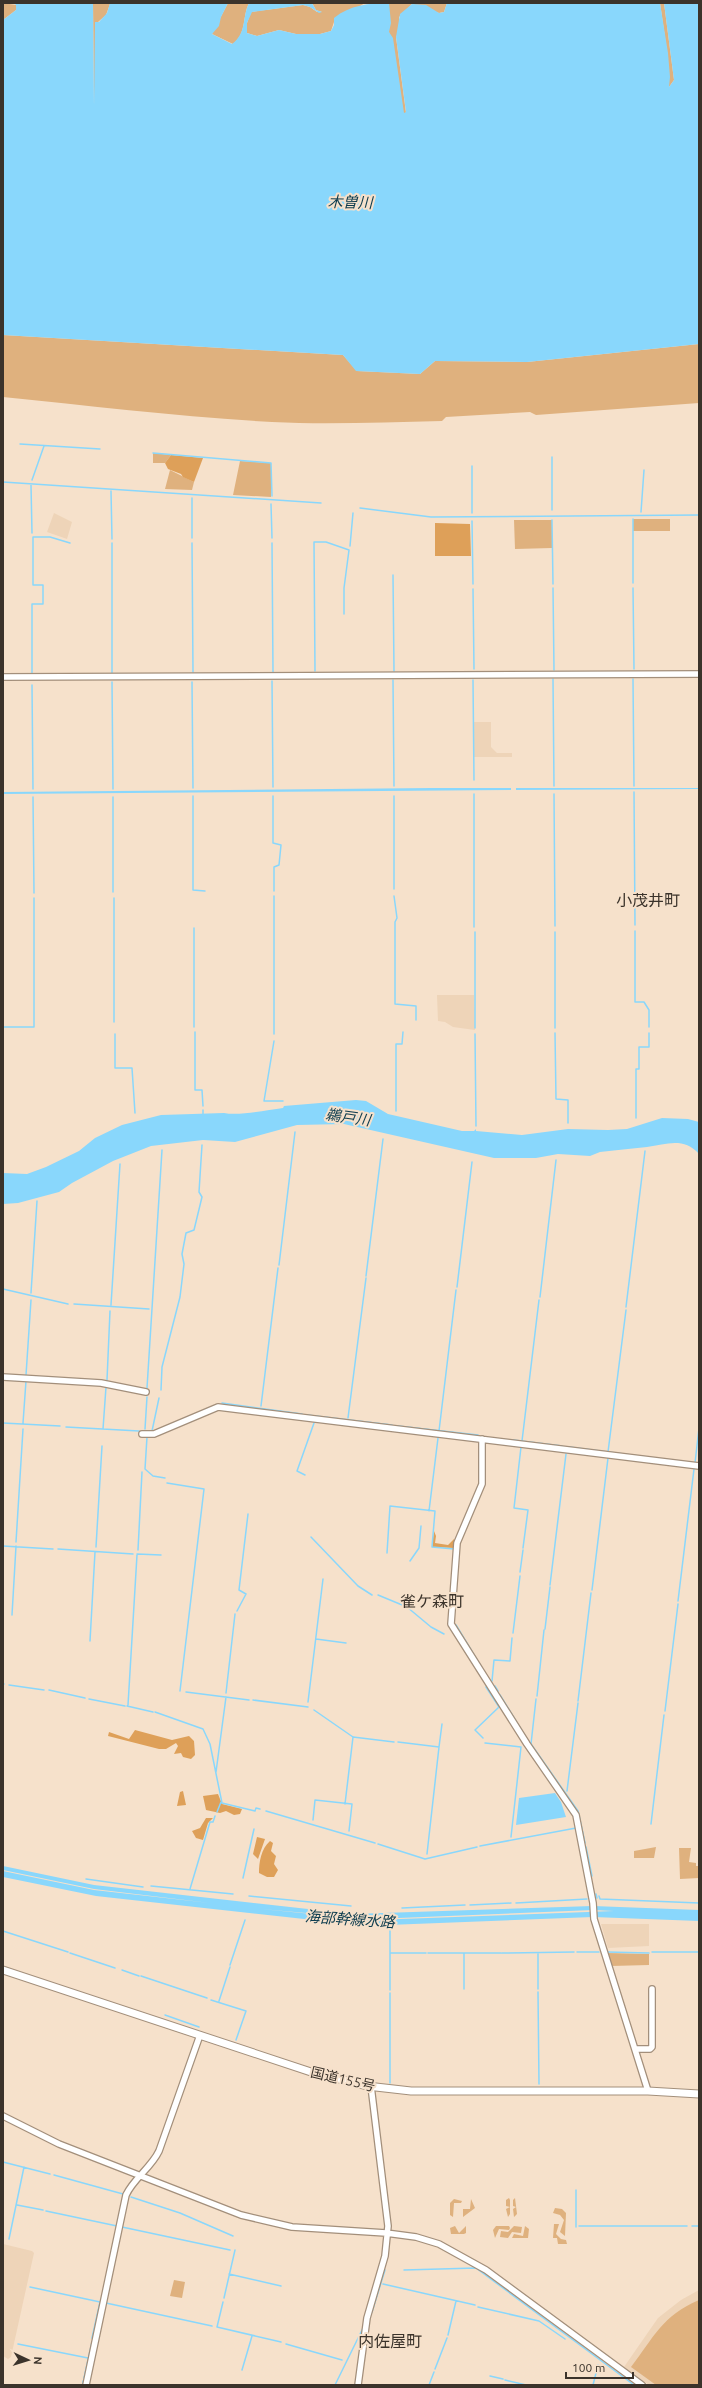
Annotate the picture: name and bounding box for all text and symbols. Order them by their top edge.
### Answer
water label: 木曽川 [327,193,375,211]
district label: 小茂井町 [616,891,680,909]
water label: 鵜戸川 [325,1105,373,1129]
district label: 雀ケ森町 [400,1592,464,1610]
water label: 海部幹線水路 [305,1907,397,1931]
street label: 国道155号 [309,2064,377,2094]
district label: 内佐屋町 [358,2332,422,2350]
north arrow [8,2340,48,2380]
scale bar [566,2354,633,2380]
text: N [32,2356,44,2365]
text: 100 m [572,2361,605,2374]

